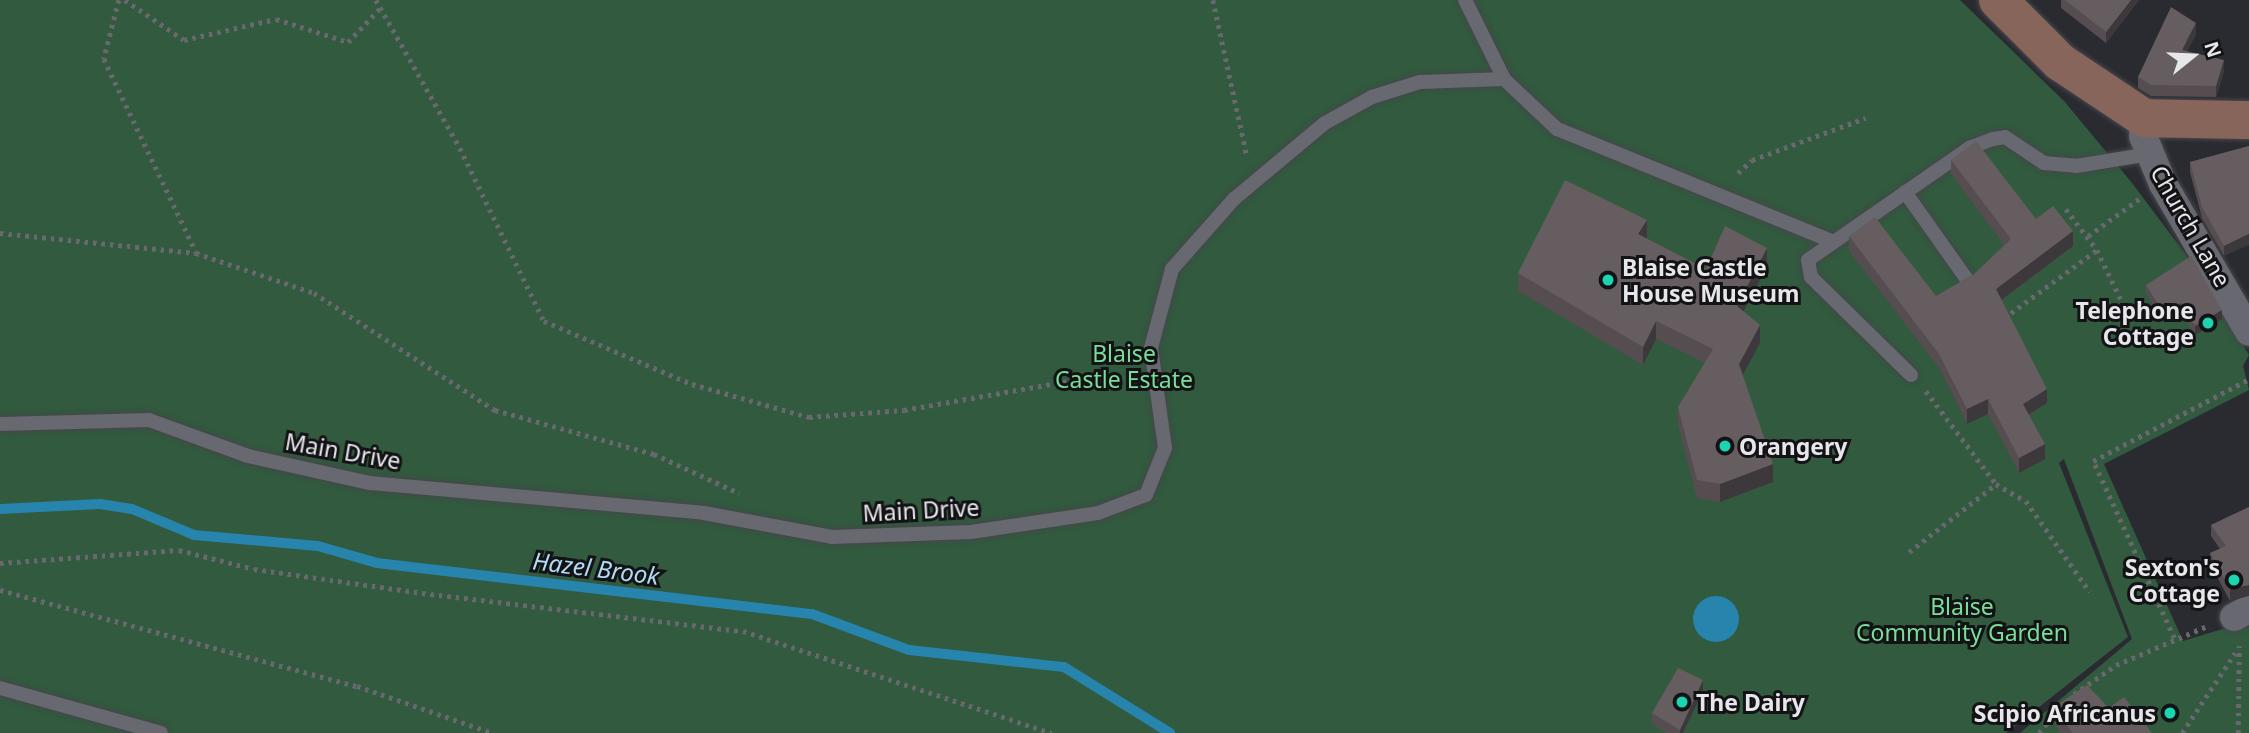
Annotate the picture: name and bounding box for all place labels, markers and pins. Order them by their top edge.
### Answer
place label: Blaise Castle House Museum [1622,253,1799,307]
marker: Blaise Castle House Museum [1600,272,1616,288]
place label: Telephone Cottage [2075,296,2194,350]
marker: Telephone Cottage [2200,315,2216,331]
place label: Orangery [1739,432,1847,460]
marker: Orangery [1717,438,1733,454]
place label: Sexton's Cottage [2125,553,2220,607]
marker: Sexton's Cottage [2226,572,2242,588]
place label: The Dairy [1696,688,1805,716]
marker: The Dairy [1674,694,1690,710]
place label: Scipio Africanus [1974,699,2156,727]
marker: Scipio Africanus [2162,705,2178,721]

